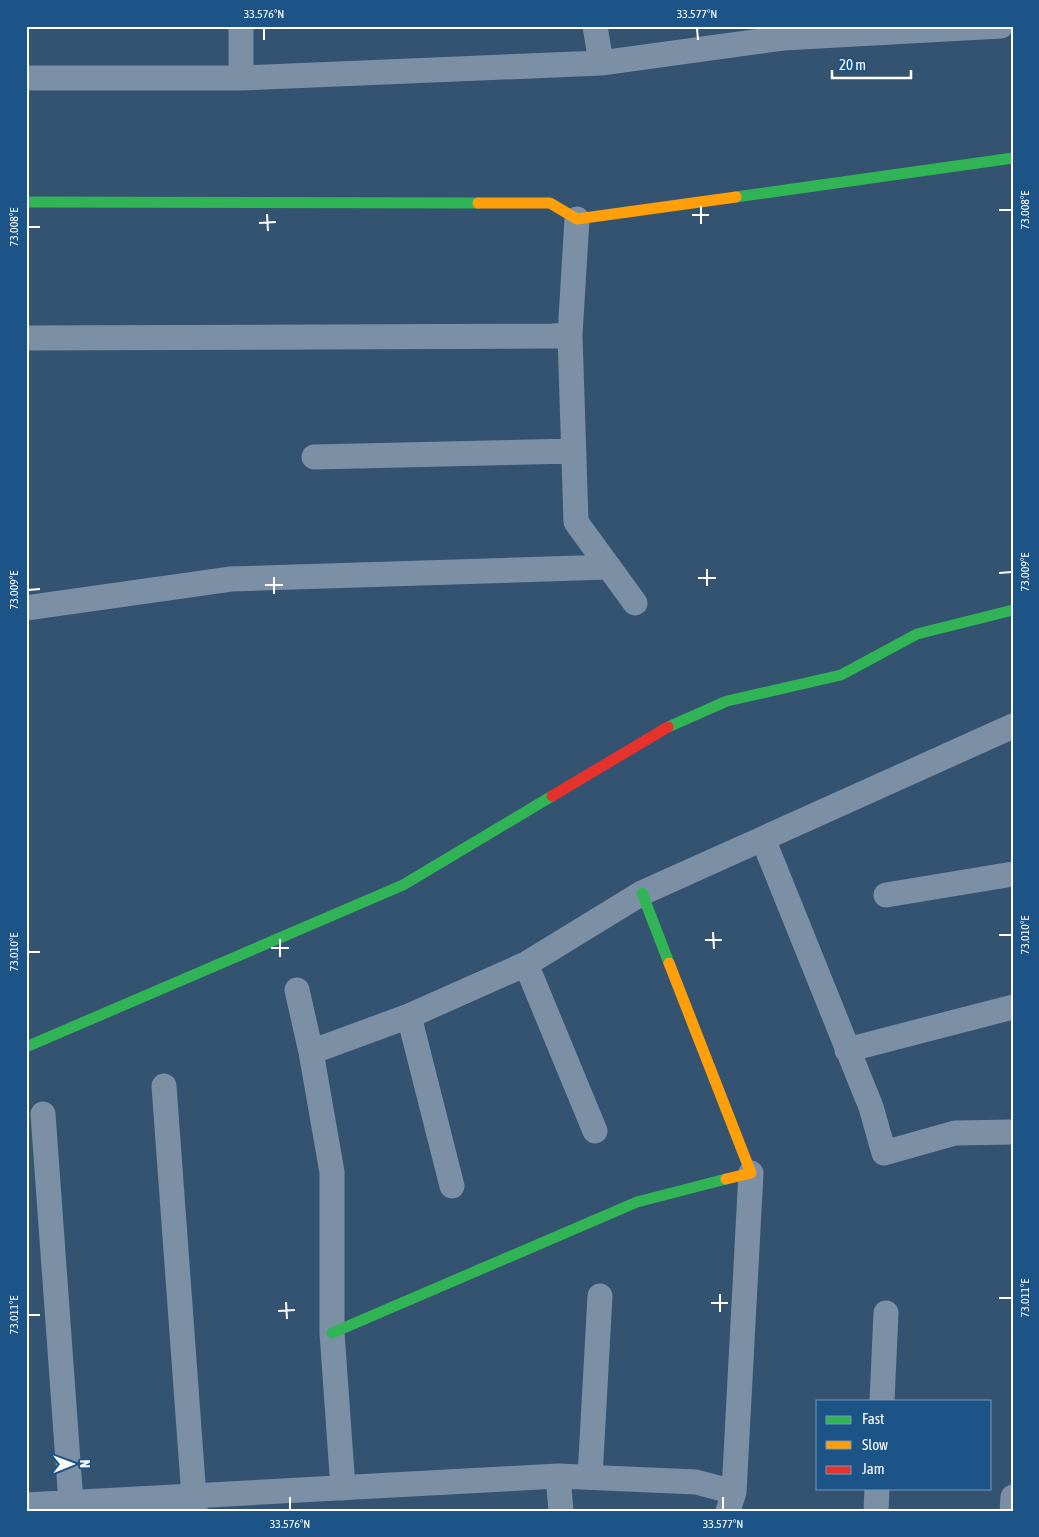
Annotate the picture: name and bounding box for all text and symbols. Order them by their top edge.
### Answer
text: 33.576°N [244,7,284,21]
text: 33.577°N [677,7,717,21]
scale bar [832,48,910,80]
text: 20 m [839,56,866,73]
text: 73.008°E [1018,191,1032,229]
text: 73.008°E [7,208,21,246]
text: 73.009°E [1018,553,1032,591]
text: 73.009°E [7,571,21,609]
text: 73.010°E [1018,916,1032,954]
text: 73.010°E [7,933,21,971]
text: 73.011°E [1018,1279,1032,1317]
text: 73.011°E [7,1296,21,1334]
legend [816,1400,992,1490]
text: Fast [862,1410,884,1427]
text: Slow [862,1436,888,1453]
north arrow [48,1440,98,1490]
text: N [77,1460,93,1468]
text: Jam [862,1460,885,1477]
text: 33.576°N [270,1517,310,1531]
text: 33.577°N [703,1517,743,1531]

